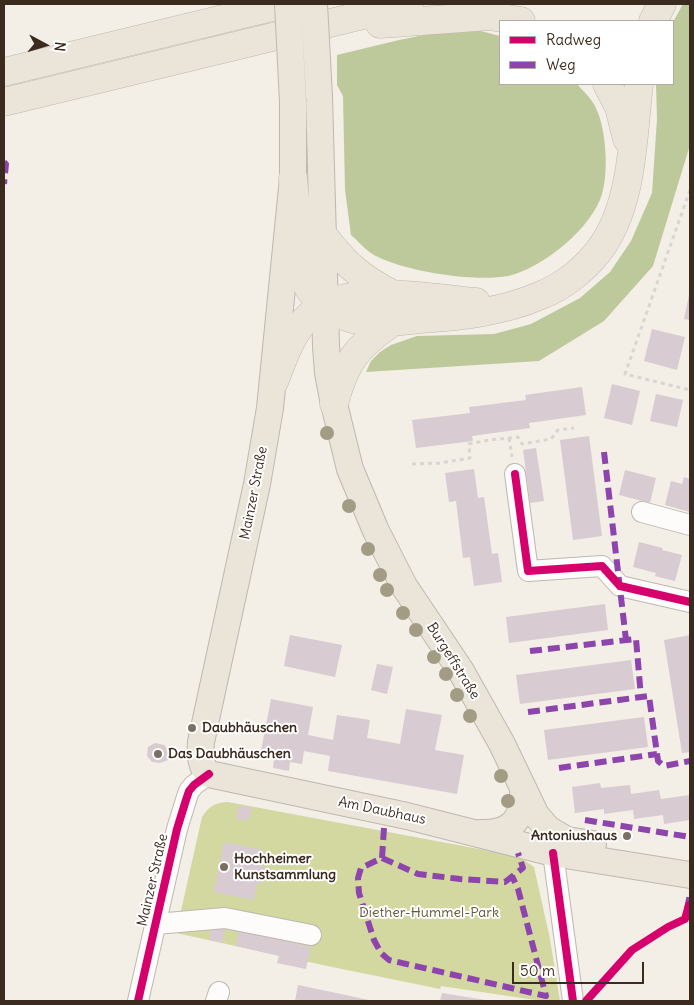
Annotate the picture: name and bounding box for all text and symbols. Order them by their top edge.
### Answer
north arrow [20,20,70,70]
legend [499,20,674,85]
text: Radweg [546,30,601,49]
text: N [50,41,69,52]
text: Weg [546,55,576,74]
street label: Mainzer Straße [237,445,271,541]
street label: Burgeffstraße [423,620,483,702]
place label: Daubhäuschen [202,720,297,736]
marker: Daubhäuschen [186,722,198,734]
place label: Das Daubhäuschen [168,746,291,762]
marker: Das Daubhäuschen [152,748,164,760]
street label: Am Daubhaus [337,794,427,828]
place label: Antoniushaus [531,828,617,844]
marker: Antoniushaus [621,830,633,842]
street label: Mainzer Straße [134,832,172,928]
place label: Hochheimer Kunstsammlung [234,851,336,884]
marker: Hochheimer Kunstsammlung [218,861,230,873]
park label: Diether-Hummel-Park [359,905,499,921]
scale bar [514,952,646,984]
text: 50 m [520,961,555,980]

